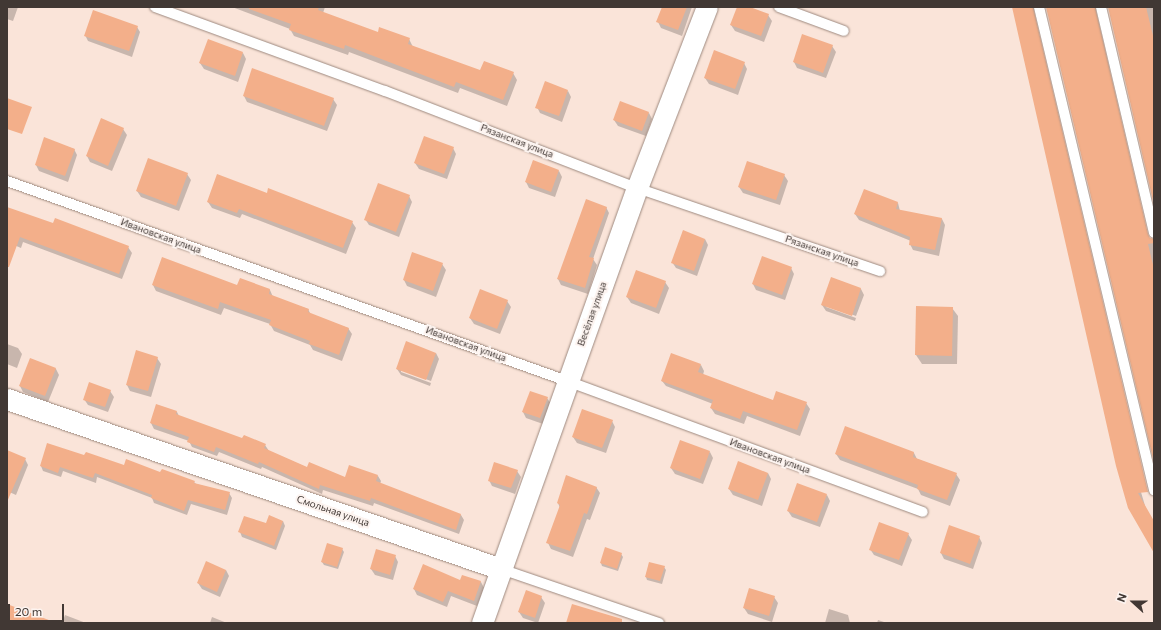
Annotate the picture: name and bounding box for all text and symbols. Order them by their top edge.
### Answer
street label: Рязанская улица [479,122,555,160]
street label: Ивановская улица [119,216,203,256]
street label: Рязанская улица [784,233,860,269]
street label: Весёлая улица [575,280,609,348]
street label: Ивановская улица [424,324,508,364]
street label: Ивановская улица [728,436,812,476]
street label: Смольная улица [295,493,371,529]
north arrow [1113,582,1153,622]
text: N [1114,591,1129,604]
scale bar [10,596,66,622]
text: 20 m [15,604,42,618]

